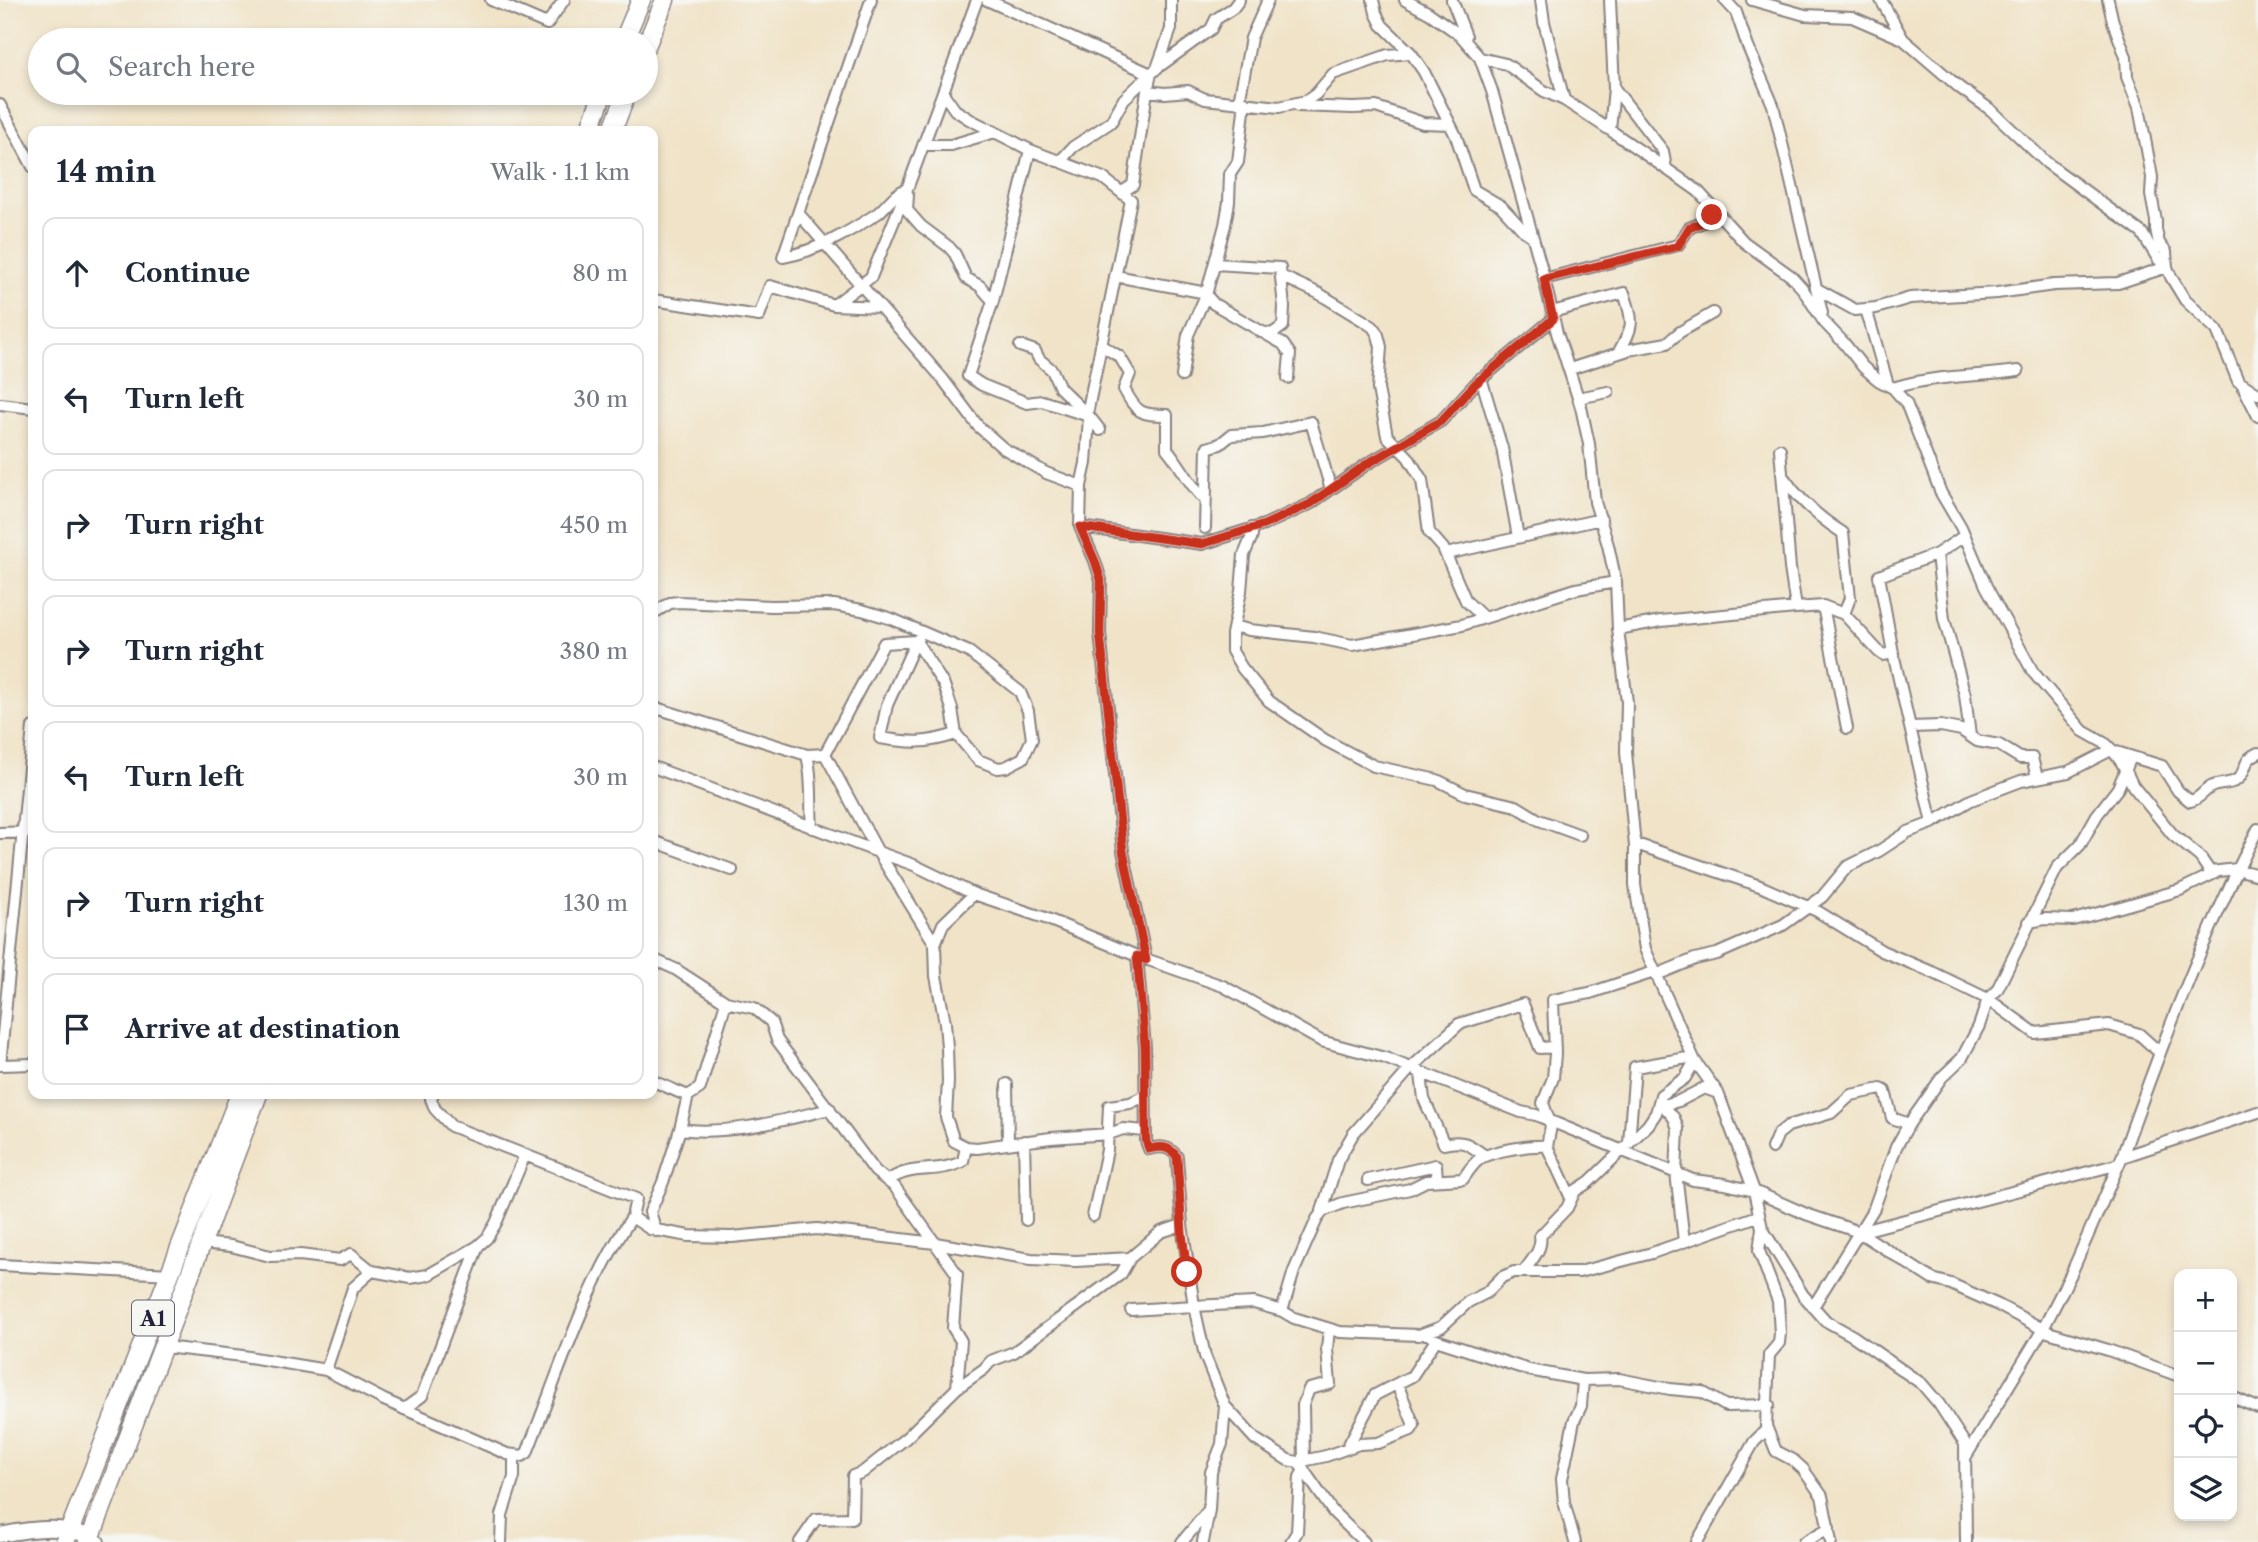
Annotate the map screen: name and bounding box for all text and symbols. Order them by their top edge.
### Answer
search box [28,28,658,105]
icon: search [52,48,90,86]
text: Search here [108,51,255,83]
text: 14 min [56,153,156,190]
text: Walk · 1.1 km [490,158,630,186]
route end [1696,199,1727,230]
icon: ahead [58,254,96,292]
text: Continue [125,257,250,289]
text: 80 m [572,259,628,287]
icon: left [58,380,96,418]
text: Turn left [125,383,244,415]
text: 30 m [573,385,628,413]
icon: right [58,506,96,544]
text: Turn right [125,509,264,541]
text: 450 m [560,511,628,539]
icon: right [58,632,96,670]
text: Turn right [125,635,264,667]
text: 380 m [560,637,628,665]
icon: left [58,758,96,796]
text: Turn left [125,761,244,793]
text: 30 m [573,763,628,791]
icon: right [58,884,96,922]
text: Turn right [125,887,264,919]
text: 130 m [564,889,628,917]
icon: arrive [58,1010,96,1048]
text: Arrive at destination [125,1013,400,1045]
route start [1171,1256,1202,1287]
map controls [2174,1269,2237,1521]
button: + [2174,1269,2237,1332]
road number: A1 [132,1300,174,1336]
button: − [2174,1332,2237,1395]
button: locate [2174,1395,2237,1458]
button: layers [2174,1458,2237,1521]

